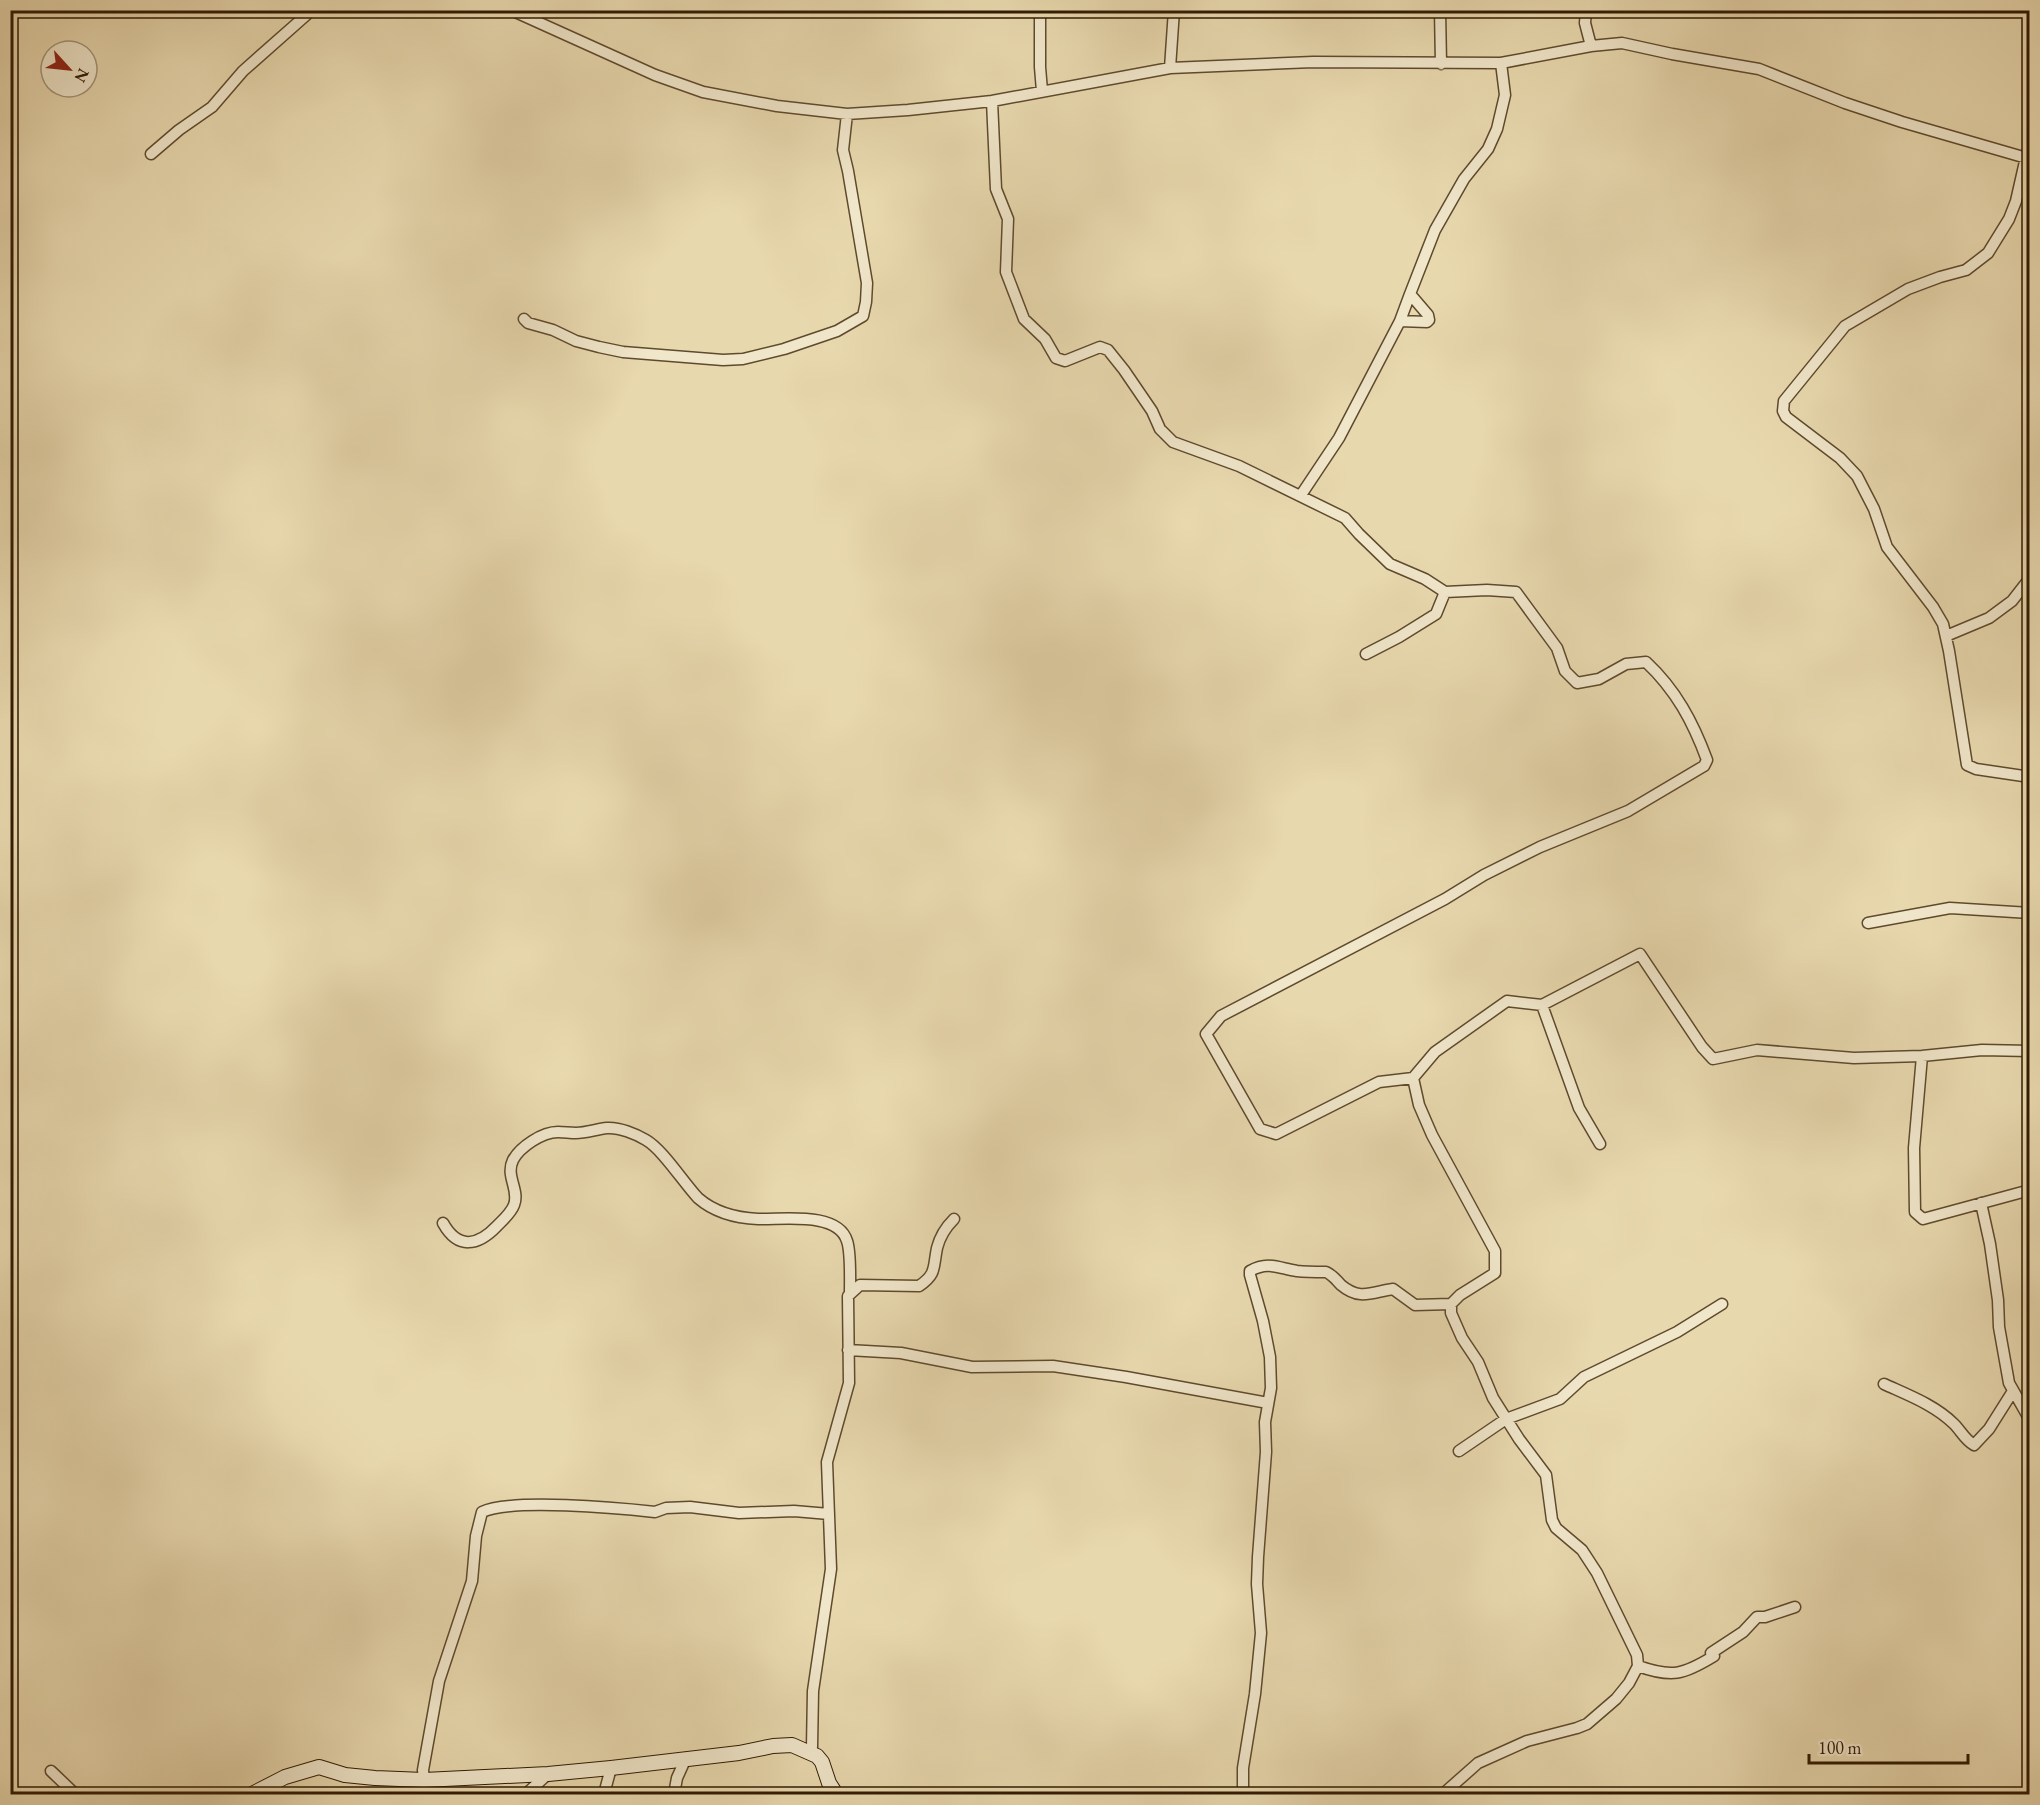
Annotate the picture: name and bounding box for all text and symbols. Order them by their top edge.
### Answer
north arrow [39,39,99,99]
text: N [70,65,94,86]
scale bar [1809,1727,1968,1765]
text: 100 m [1818,1736,1862,1759]

